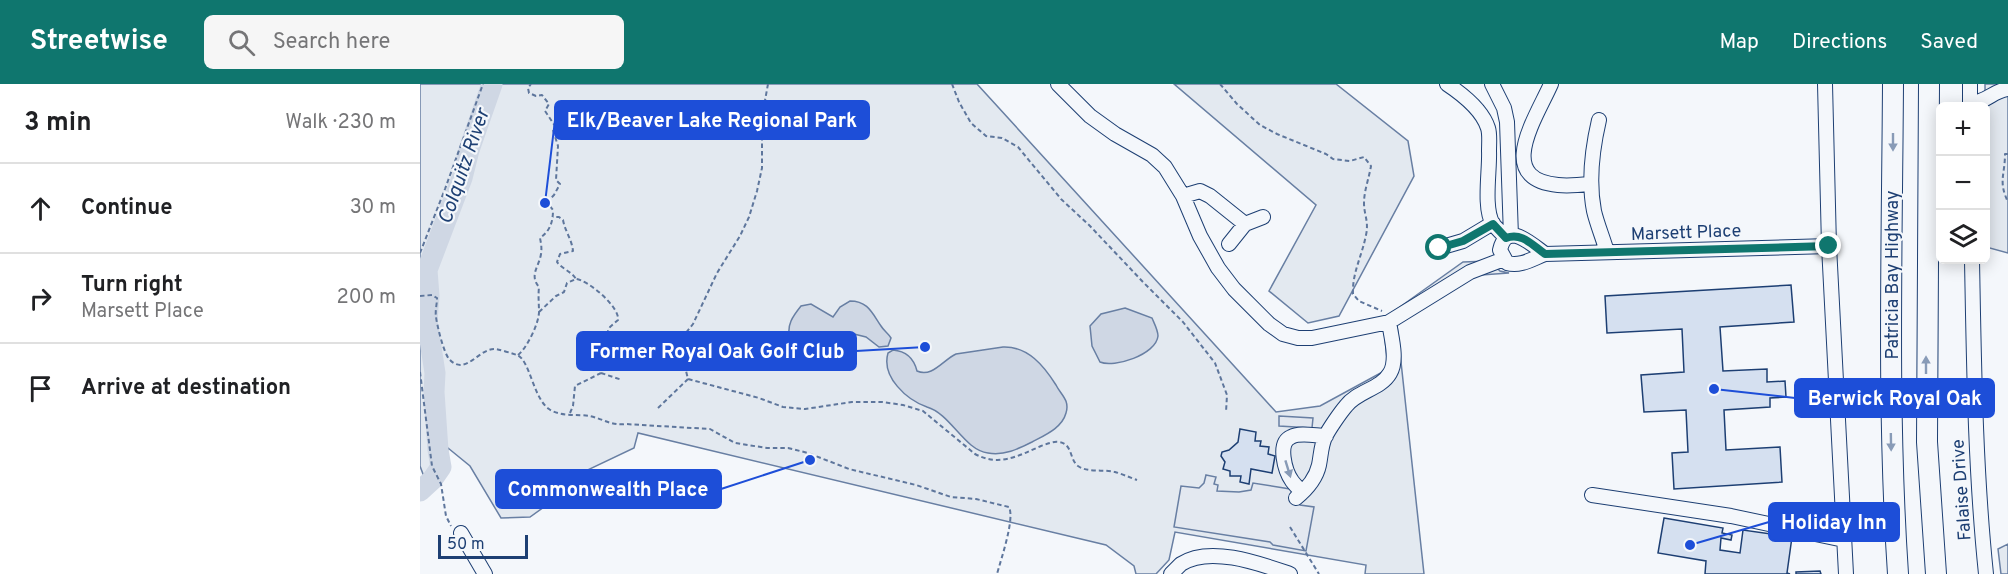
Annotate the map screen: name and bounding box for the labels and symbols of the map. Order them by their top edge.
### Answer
callout: Elk/Beaver Lake Regional Park [555,101,869,139]
water label: Colquitz River [433,104,497,228]
text: Elk/Beaver Lake Regional Park [567,109,857,135]
one-way arrow [1888,133,1898,152]
street label: Patricia Bay Highway [1882,190,1905,360]
street label: Marsett Place [1630,220,1742,247]
route end [1815,232,1841,258]
route start [1425,234,1451,260]
callout: Former Royal Oak Golf Club [577,332,856,370]
text: Former Royal Oak Golf Club [590,340,844,366]
one-way arrow [1921,355,1931,374]
callout: Berwick Royal Oak [1795,379,1994,417]
text: Berwick Royal Oak [1808,387,1982,413]
one-way arrow [1887,433,1896,452]
street label: Falaise Drive [1947,438,1978,541]
one-way arrow [1284,460,1293,478]
callout: Commonwealth Place [496,470,721,508]
text: Commonwealth Place [508,478,708,504]
callout: Holiday Inn [1769,503,1899,541]
text: Holiday Inn [1781,511,1887,537]
scale bar [438,532,528,560]

